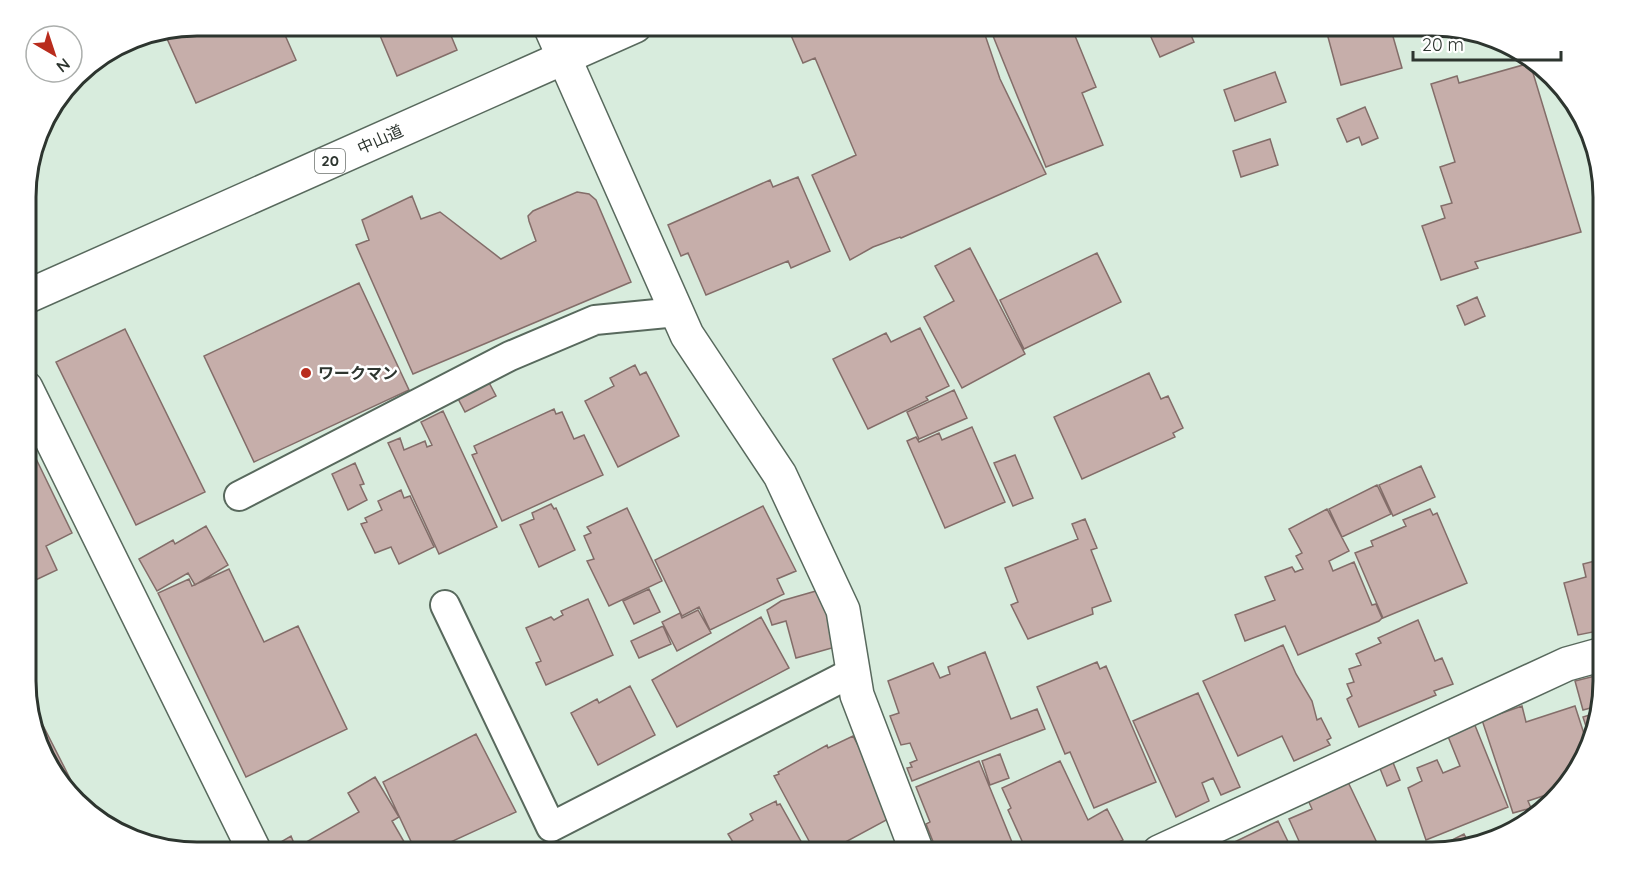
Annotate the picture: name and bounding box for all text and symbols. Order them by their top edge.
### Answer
north arrow [24,24,84,84]
scale bar [1413,24,1562,62]
text: 20 m [1422,33,1464,56]
text: N [53,54,74,77]
street label: 中山道 [354,120,406,158]
road number: 20 [315,149,345,173]
place label: ワークマン [318,363,398,383]
marker: ワークマン [299,366,313,380]

